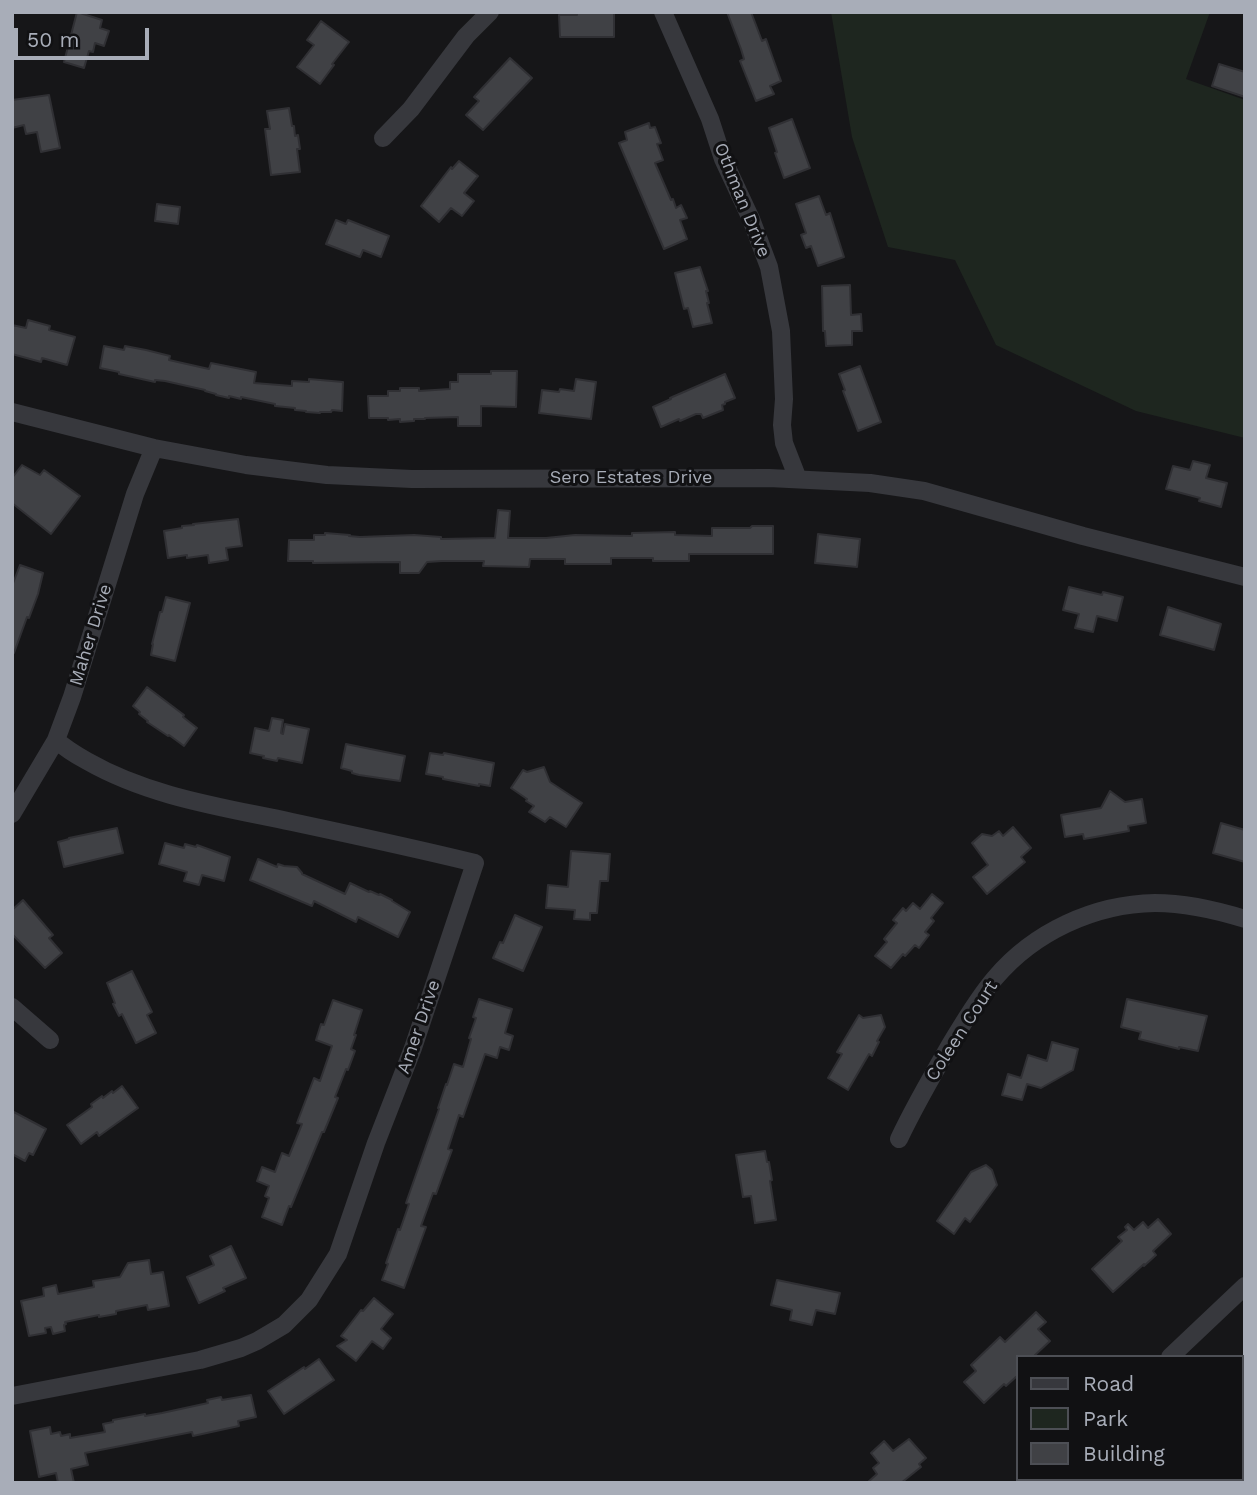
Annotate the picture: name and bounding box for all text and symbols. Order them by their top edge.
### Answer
scale bar [18,14,152,58]
text: 50 m [27,27,79,52]
street label: Othman Drive [709,140,775,260]
street label: Sero Estates Drive [550,467,712,489]
street label: Maher Drive [65,582,117,688]
street label: Amer Drive [393,977,445,1077]
street label: Coleen Court [922,977,1002,1085]
legend [1016,1355,1243,1481]
text: Road [1083,1371,1134,1396]
text: Park [1083,1406,1128,1431]
text: Building [1083,1441,1165,1466]

